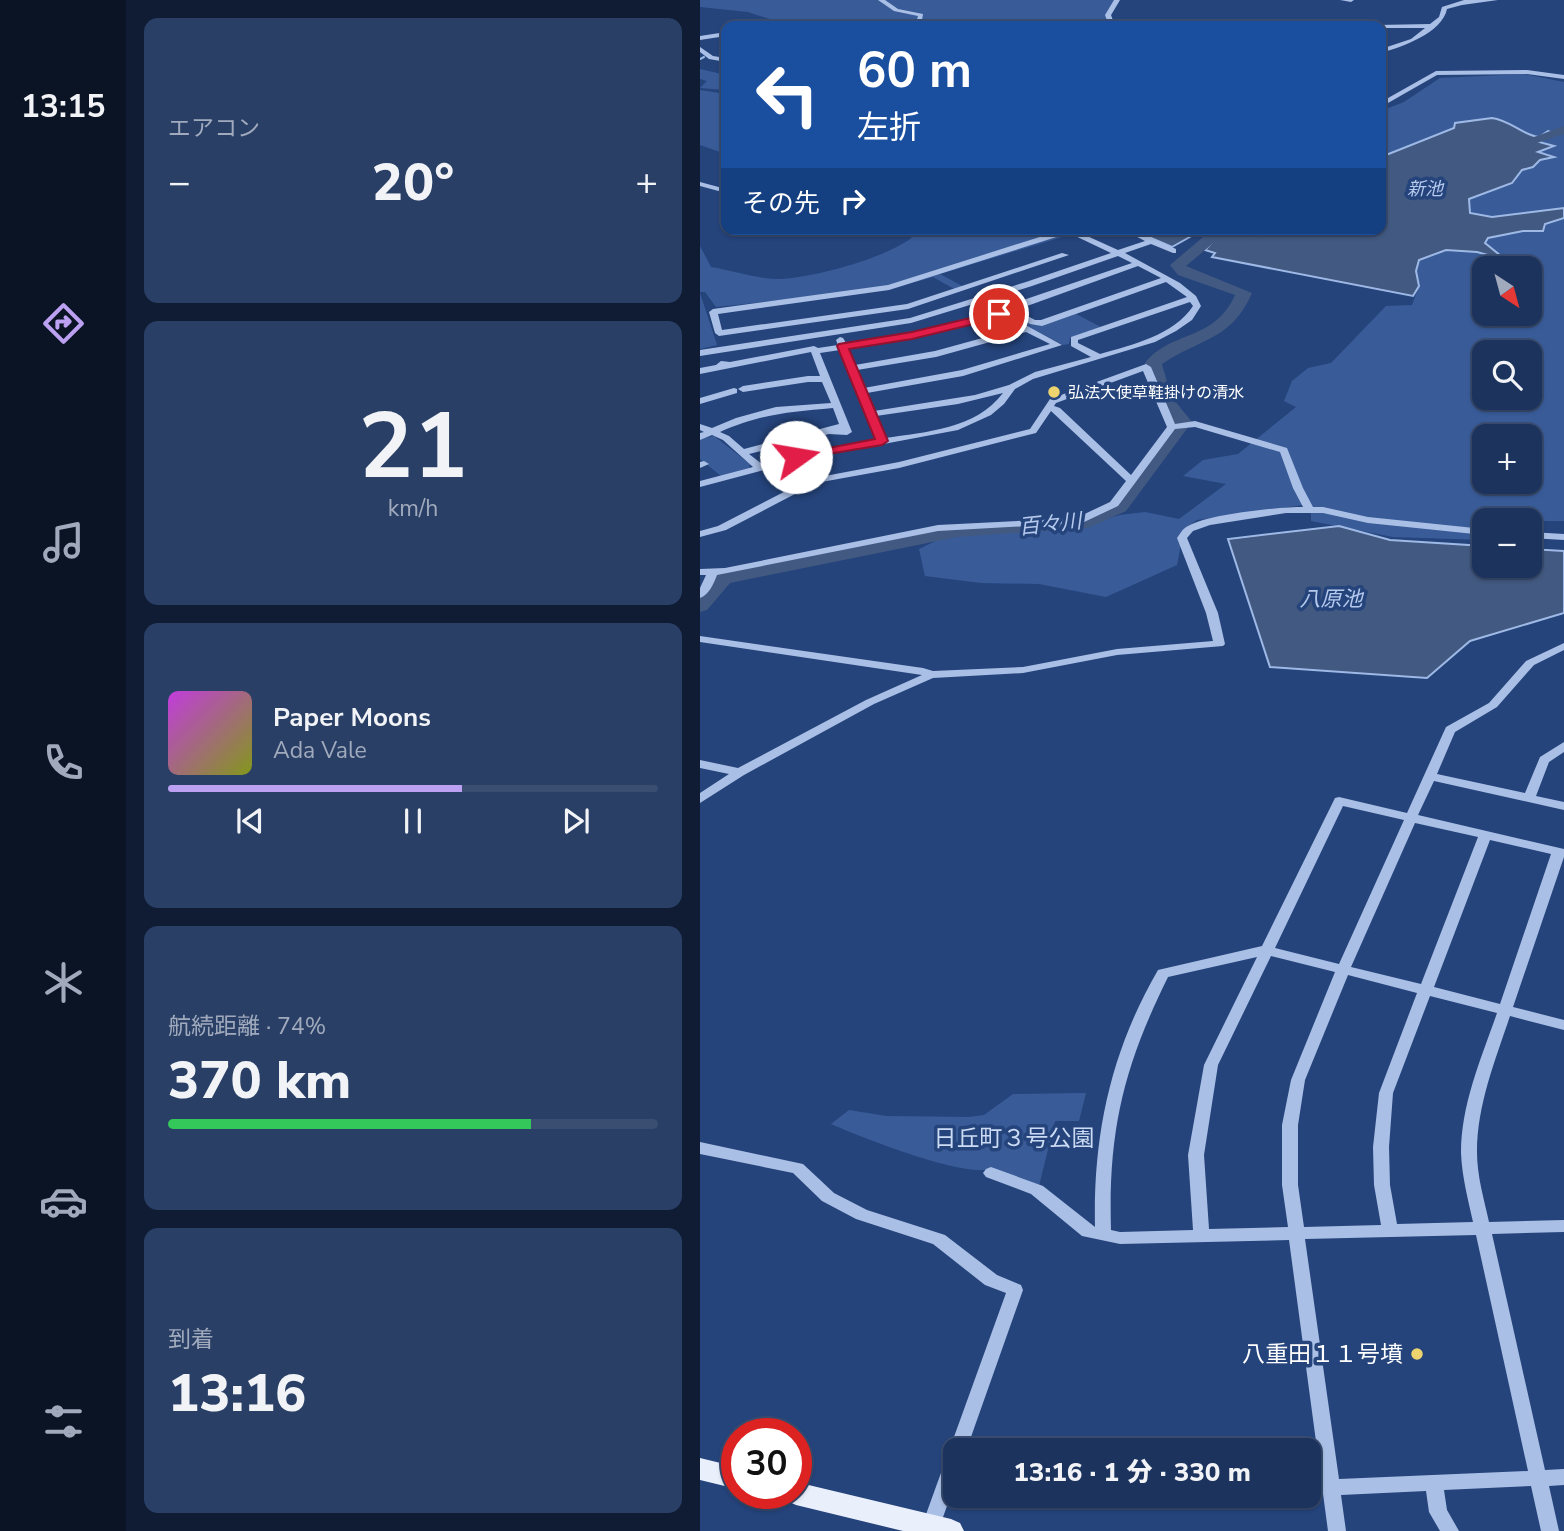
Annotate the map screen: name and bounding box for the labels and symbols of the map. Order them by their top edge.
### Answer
water label: 新池 [1407,177,1445,201]
north arrow [1472,256,1542,326]
pin [969,284,1029,344]
place label: 弘法大使草鞋掛けの清水 [1068,382,1244,404]
marker: 弘法大使草鞋掛けの清水 [1046,384,1062,400]
position arrow [759,420,833,494]
water label: 百々川 [1017,507,1085,541]
water label: 八原池 [1300,585,1364,613]
park label: 日丘町３号公園 [934,1123,1095,1154]
place label: 八重田１１号墳 [1242,1339,1403,1370]
marker: 八重田１１号墳 [1409,1346,1425,1362]
speed limit sign: 30 [721,1418,812,1509]

